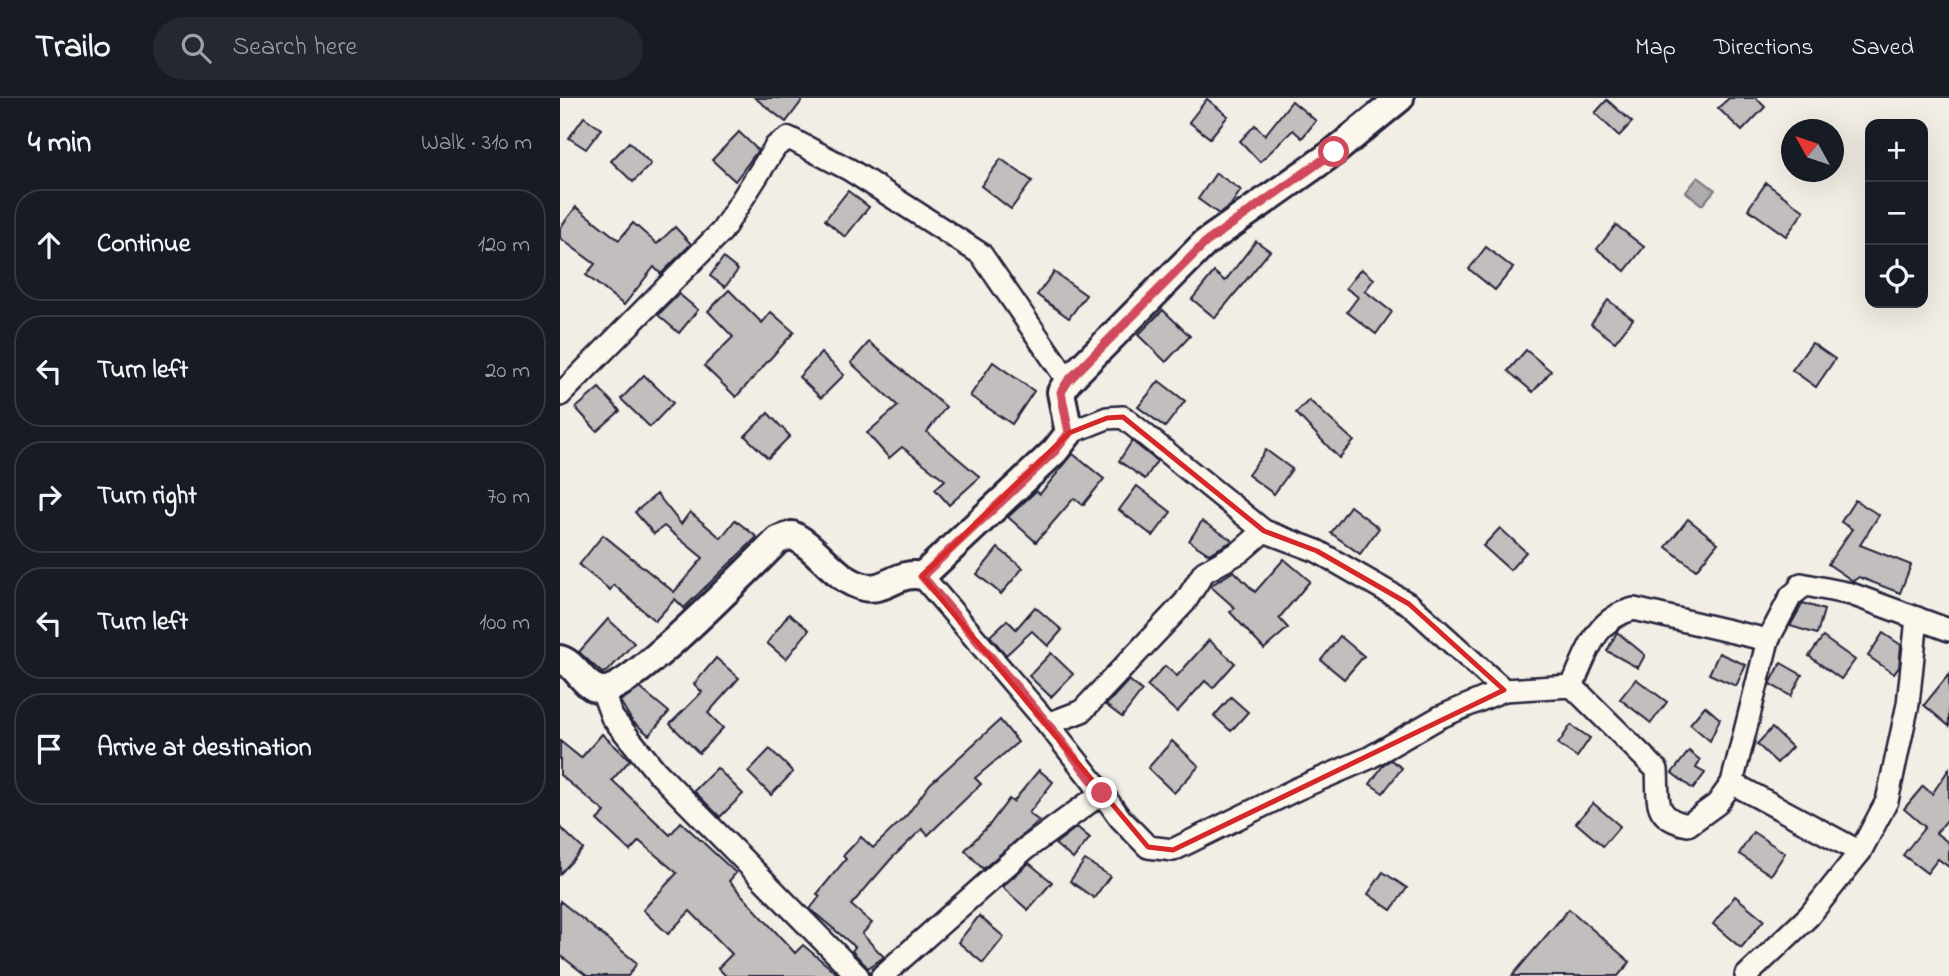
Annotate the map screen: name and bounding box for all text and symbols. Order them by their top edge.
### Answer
search box [153,17,643,80]
text: Trailo [35,24,111,72]
icon: search [177,29,215,67]
text: Search here [233,29,357,67]
text: Map [1635,31,1676,66]
text: Directions [1714,31,1813,66]
text: Saved [1851,31,1914,66]
north arrow [1781,119,1844,182]
map controls [1865,119,1928,308]
button: + [1865,119,1928,182]
text: 4 min [28,122,91,166]
text: Walk · 310 m [421,127,532,160]
route start [1318,136,1349,167]
button: − [1865,182,1928,245]
icon: ahead [30,226,68,264]
text: Continue [97,226,190,264]
text: 120 m [478,229,530,262]
button: locate [1865,245,1928,308]
icon: left [30,352,68,390]
text: Turn left [97,352,188,390]
text: 20 m [485,355,530,388]
icon: right [30,478,68,516]
text: Turn right [97,478,197,516]
text: 70 m [487,481,530,514]
icon: left [30,604,68,642]
text: Turn left [97,604,188,642]
text: 100 m [479,607,530,640]
icon: arrive [30,730,68,768]
text: Arrive at destination [97,730,312,768]
route end [1086,777,1117,808]

